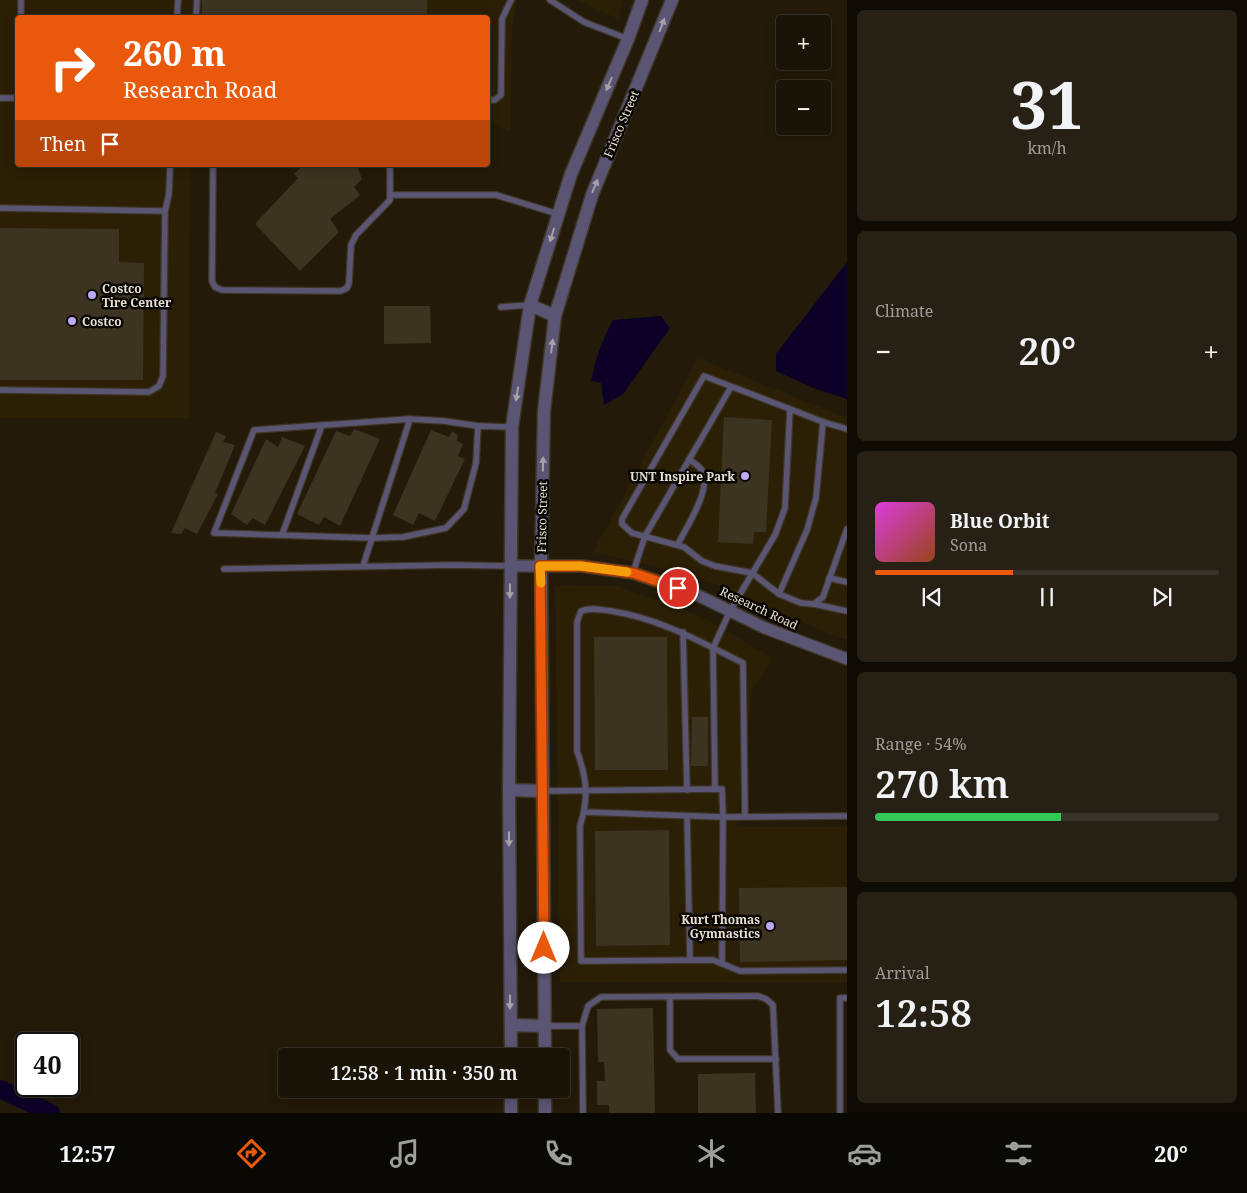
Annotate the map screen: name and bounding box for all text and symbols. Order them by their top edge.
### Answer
map controls [776,15,831,135]
button: + [776,15,831,70]
one-way arrow [658,17,666,32]
text: 260 m [123,29,226,76]
icon: right [40,35,105,100]
text: 31 [1010,60,1084,148]
text: Research Road [123,74,277,104]
one-way arrow [605,77,613,91]
button: − [776,80,831,135]
street label: Frisco Street [599,88,643,160]
icon: arrive [96,130,124,158]
text: Then [40,131,86,157]
text: km/h [1027,137,1067,159]
one-way arrow [592,179,600,193]
one-way arrow [547,228,555,243]
place label: Costco Tire Center [102,280,172,311]
marker: Costco Tire Center [86,289,98,301]
text: Climate [875,300,933,322]
place label: Costco [82,313,122,330]
marker: Costco [66,315,78,327]
text: 20° [1018,324,1076,376]
text: − [875,332,891,370]
text: + [1203,332,1219,370]
one-way arrow [548,338,556,354]
one-way arrow [513,386,521,402]
one-way arrow [539,456,547,472]
place label: UNT Inspire Park [630,468,735,485]
marker: UNT Inspire Park [739,470,751,482]
street label: Frisco Street [533,481,551,553]
text: Blue Orbit [950,508,1050,534]
text: Sona [950,534,987,556]
pin [657,567,699,609]
icon: arrive [664,574,692,602]
one-way arrow [506,583,514,599]
street label: Research Road [717,583,801,634]
icon: previous [918,583,946,611]
icon: pause [1033,583,1061,611]
icon: next [1148,583,1176,611]
text: Range · 54% [875,733,967,755]
text: 270 km [875,757,1009,809]
one-way arrow [505,831,513,847]
place label: Kurt Thomas Gymnastics [681,911,760,942]
marker: Kurt Thomas Gymnastics [764,920,776,932]
position arrow [517,921,569,973]
text: Arrival [875,962,930,984]
text: 12:58 [875,986,972,1038]
one-way arrow [506,994,514,1010]
speed limit sign: 40 [15,1032,80,1097]
text: 12:58 · 1 min · 350 m [330,1060,518,1086]
icon: directions [234,1136,269,1171]
icon: music [387,1136,422,1171]
icon: phone [541,1136,576,1171]
icon: climate [694,1136,729,1171]
icon: car [847,1136,882,1171]
icon: filters [1001,1136,1036,1171]
text: 12:57 [59,1138,116,1168]
text: 20° [1154,1138,1188,1168]

